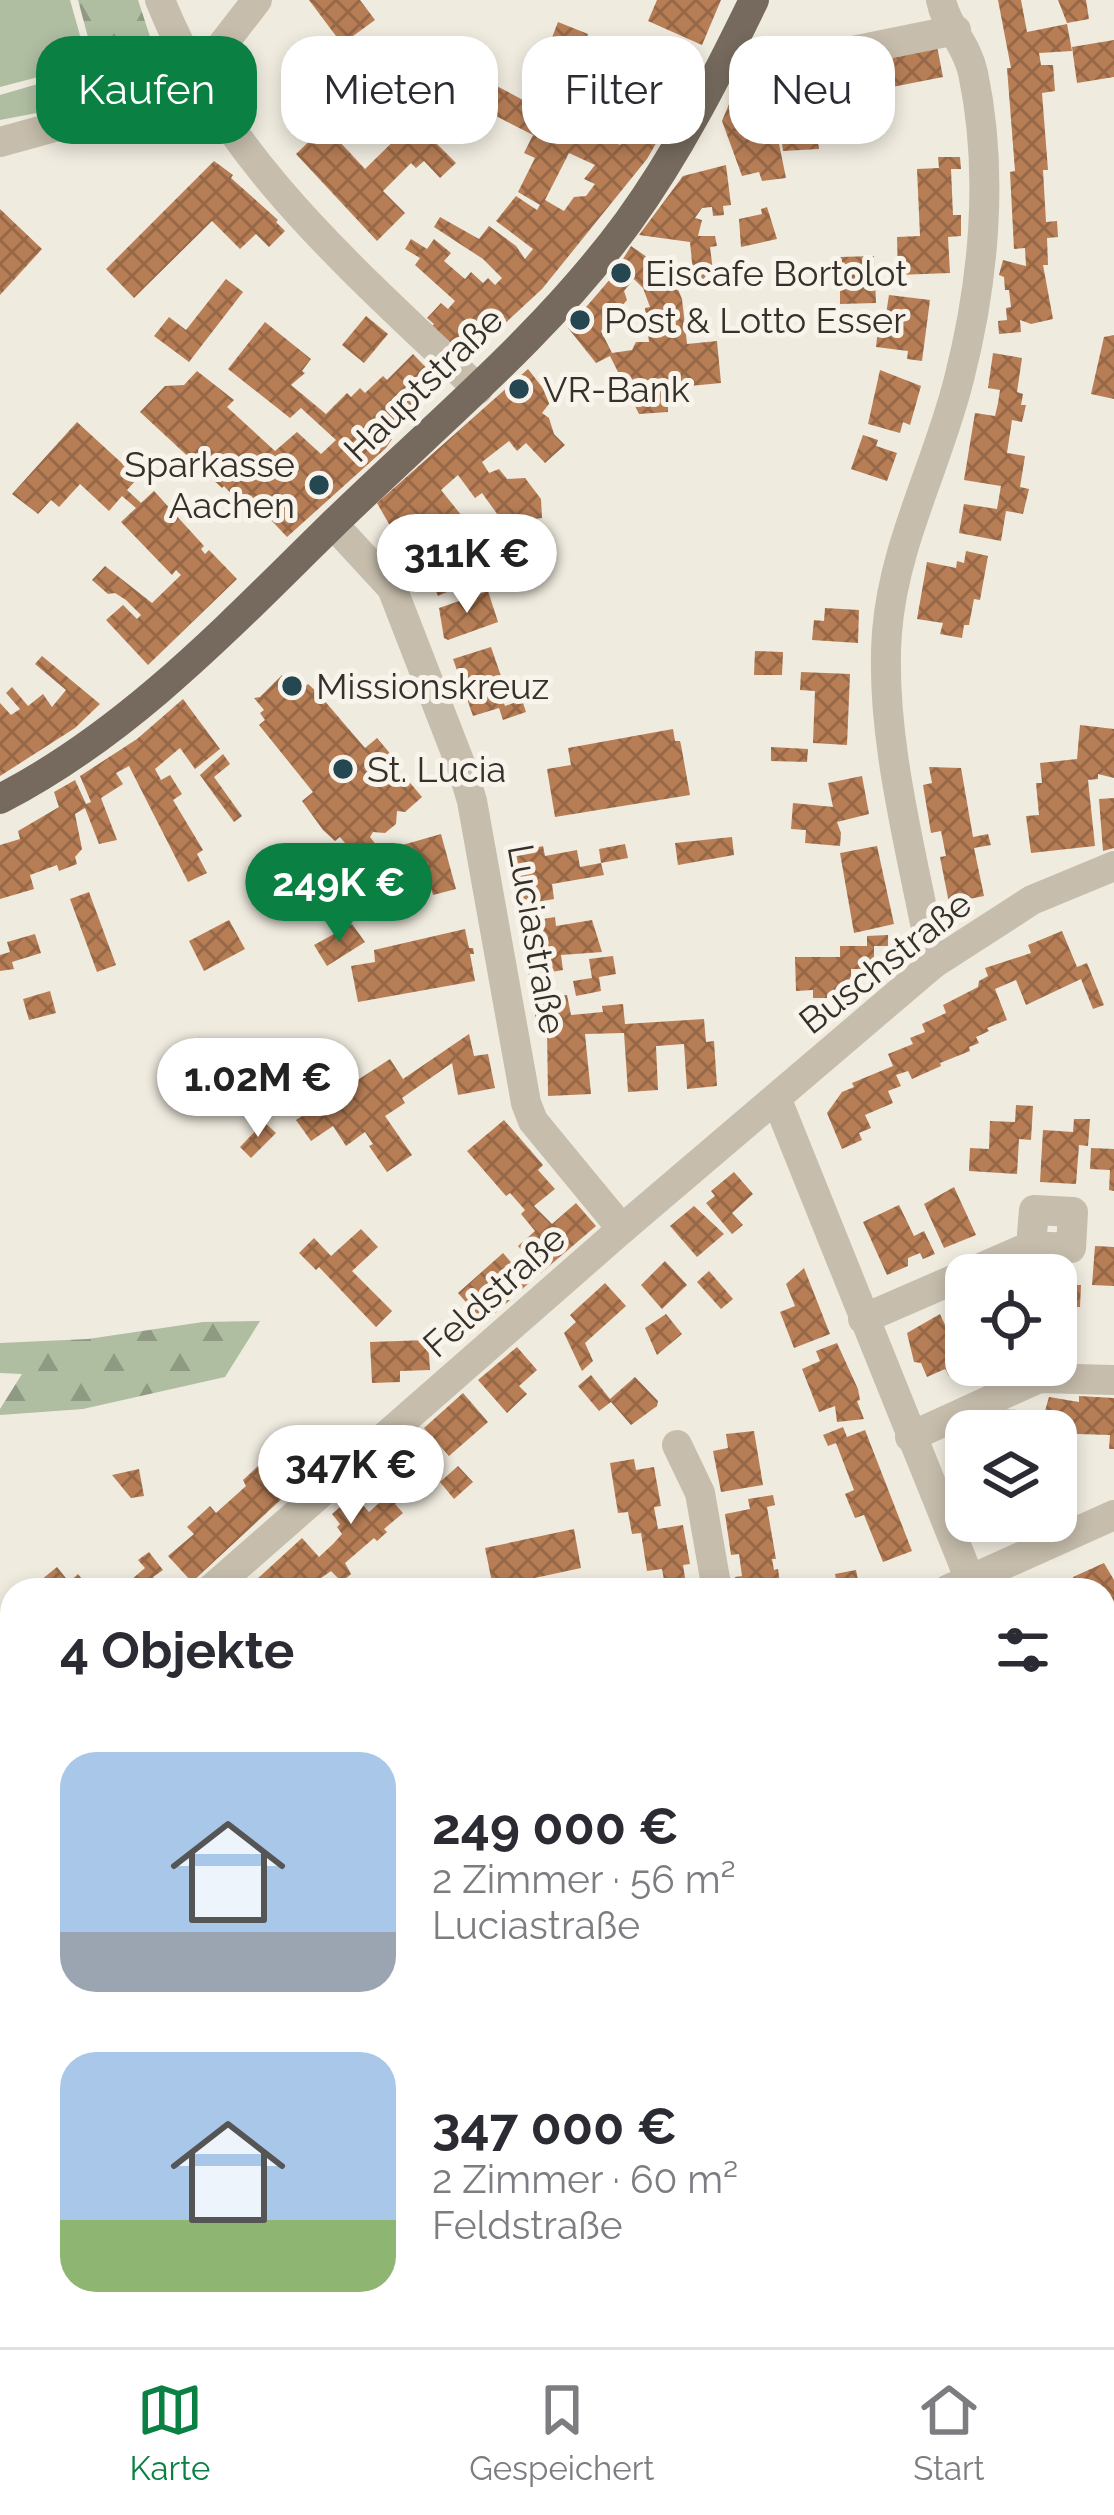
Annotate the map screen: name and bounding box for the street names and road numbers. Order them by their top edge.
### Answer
street label: Hauptstraße [335,298,511,470]
street label: Luciastraße [500,841,574,1037]
street label: Buschstraße [791,882,979,1042]
street label: Feldstraße [415,1217,573,1365]

